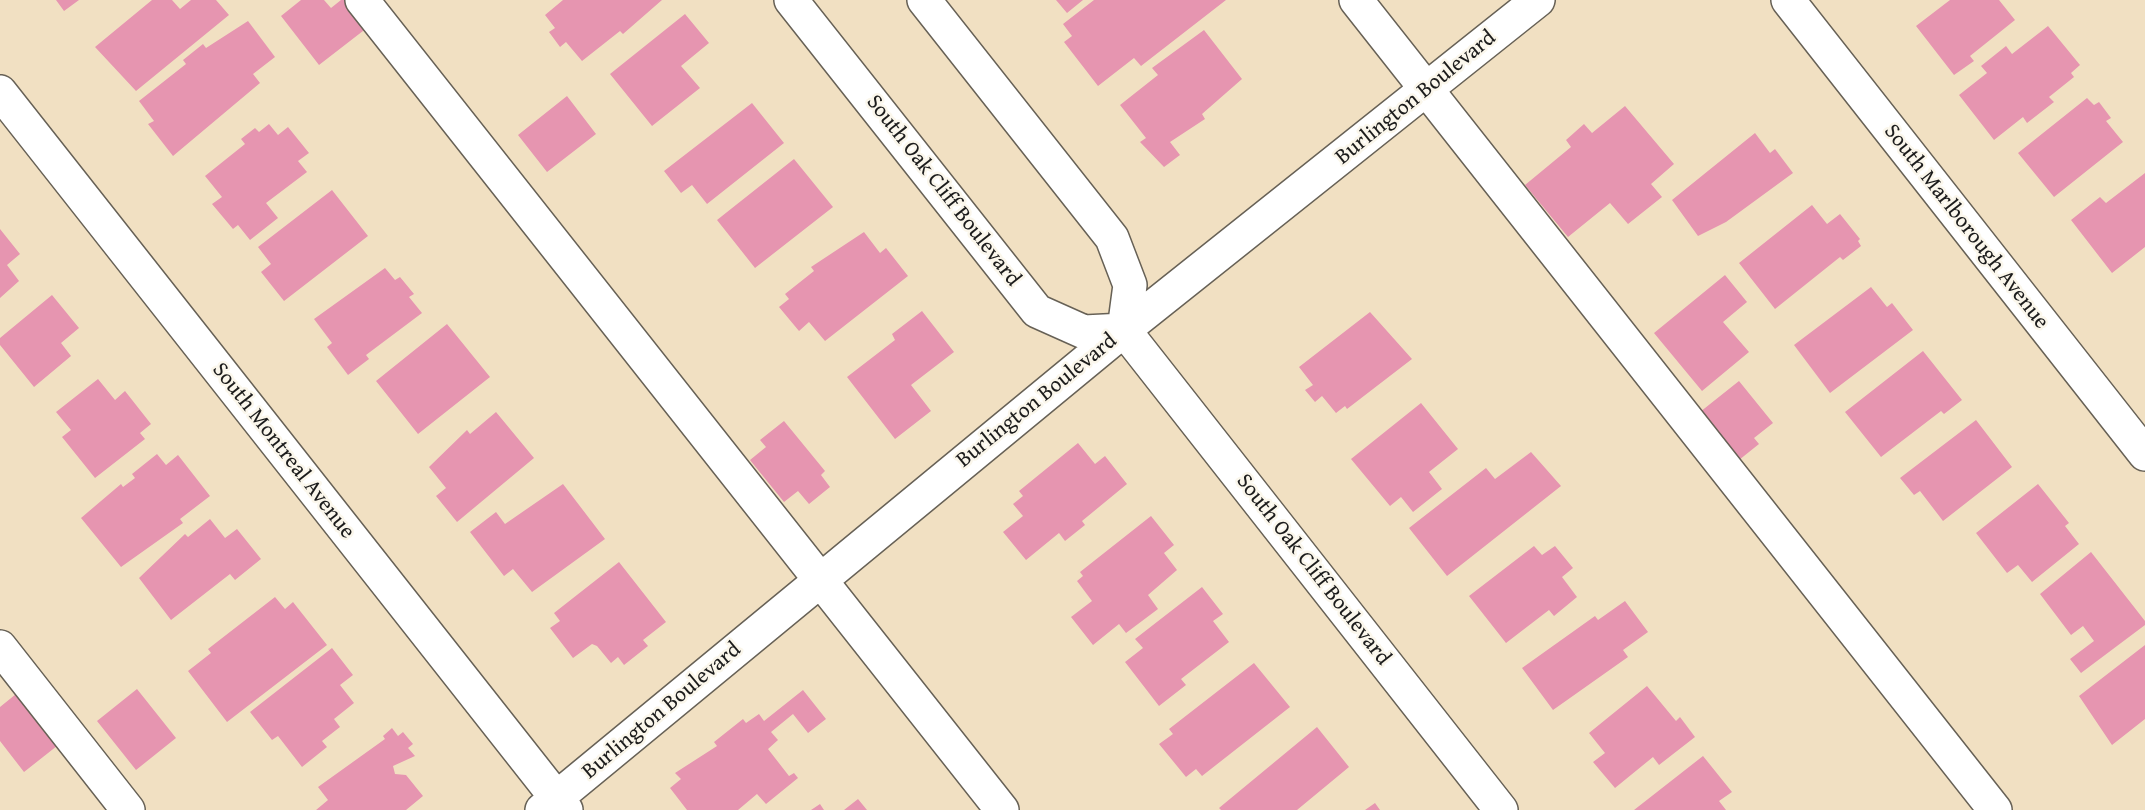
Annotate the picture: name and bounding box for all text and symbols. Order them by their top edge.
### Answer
street label: Burlington Boulevard [1330,25,1502,171]
street label: South Oak Cliff Boulevard [860,90,1026,292]
street label: South Marlborough Avenue [1878,119,2054,335]
street label: Burlington Boulevard [951,328,1123,474]
street label: South Montreal Avenue [206,358,360,544]
street label: South Oak Cliff Boulevard [1230,469,1396,671]
street label: Burlington Boulevard [577,637,747,785]

